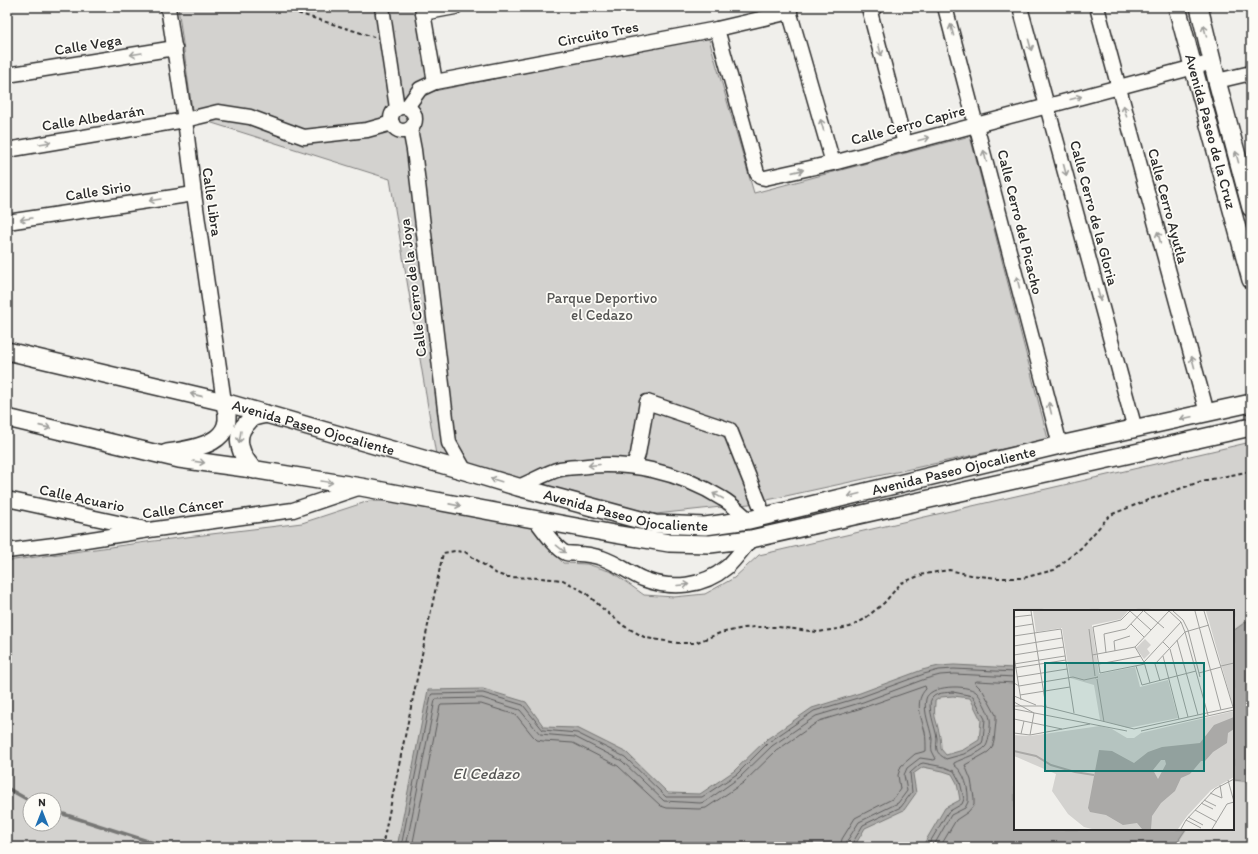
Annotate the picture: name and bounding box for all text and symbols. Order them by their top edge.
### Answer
street label: Circuito Tres [556,17,640,51]
one-way arrow [947,24,955,37]
one-way arrow [1201,25,1208,38]
street label: Calle Vega [53,31,123,59]
one-way arrow [1027,38,1034,51]
one-way arrow [877,43,884,56]
one-way arrow [130,50,143,58]
street label: Avenida Paseo de la Cruz [1181,52,1240,211]
one-way arrow [1070,94,1083,101]
street label: Calle Albedarán [41,101,146,135]
street label: Calle Cerro Capire [849,101,967,149]
one-way arrow [1120,105,1128,118]
one-way arrow [818,119,825,132]
one-way arrow [917,134,930,142]
street label: Calle Cerro de la Gloria [1066,138,1122,288]
one-way arrow [39,139,52,147]
street label: Calle Cerro Ayutla [1144,146,1192,266]
street label: Calle Cerro del Picacho [993,148,1047,296]
one-way arrow [981,150,988,163]
one-way arrow [1233,151,1241,164]
one-way arrow [1061,163,1069,176]
street label: Calle Libra [198,166,226,238]
one-way arrow [791,166,804,174]
street label: Calle Sirio [64,177,132,205]
one-way arrow [149,196,162,204]
one-way arrow [20,215,33,223]
street label: Calle Cerro de la Joya [396,217,430,358]
one-way arrow [1155,230,1162,243]
one-way arrow [1013,275,1021,288]
park label: Parque Deportivo el Cedazo [547,289,657,324]
one-way arrow [1095,289,1103,302]
one-way arrow [1189,356,1196,369]
one-way arrow [189,391,202,399]
street label: Avenida Paseo Ojocaliente [230,396,397,459]
one-way arrow [1046,401,1053,414]
one-way arrow [1179,414,1192,422]
one-way arrow [38,424,51,432]
one-way arrow [236,430,244,443]
street label: Avenida Paseo Ojocaliente [870,442,1038,499]
one-way arrow [192,458,205,466]
one-way arrow [588,461,601,469]
one-way arrow [489,476,502,483]
one-way arrow [321,478,334,486]
street label: Calle Acuario [38,480,126,516]
street label: Avenida Paseo Ojocaliente [542,485,709,535]
one-way arrow [712,492,724,500]
one-way arrow [848,492,861,499]
street label: Calle Cáncer [141,493,225,523]
one-way arrow [449,501,462,509]
one-way arrow [555,544,566,553]
one-way arrow [676,582,689,589]
inset map [1014,610,1234,830]
water label: El Cedazo [453,764,520,783]
north arrow [22,792,62,832]
text: N [38,796,46,809]

